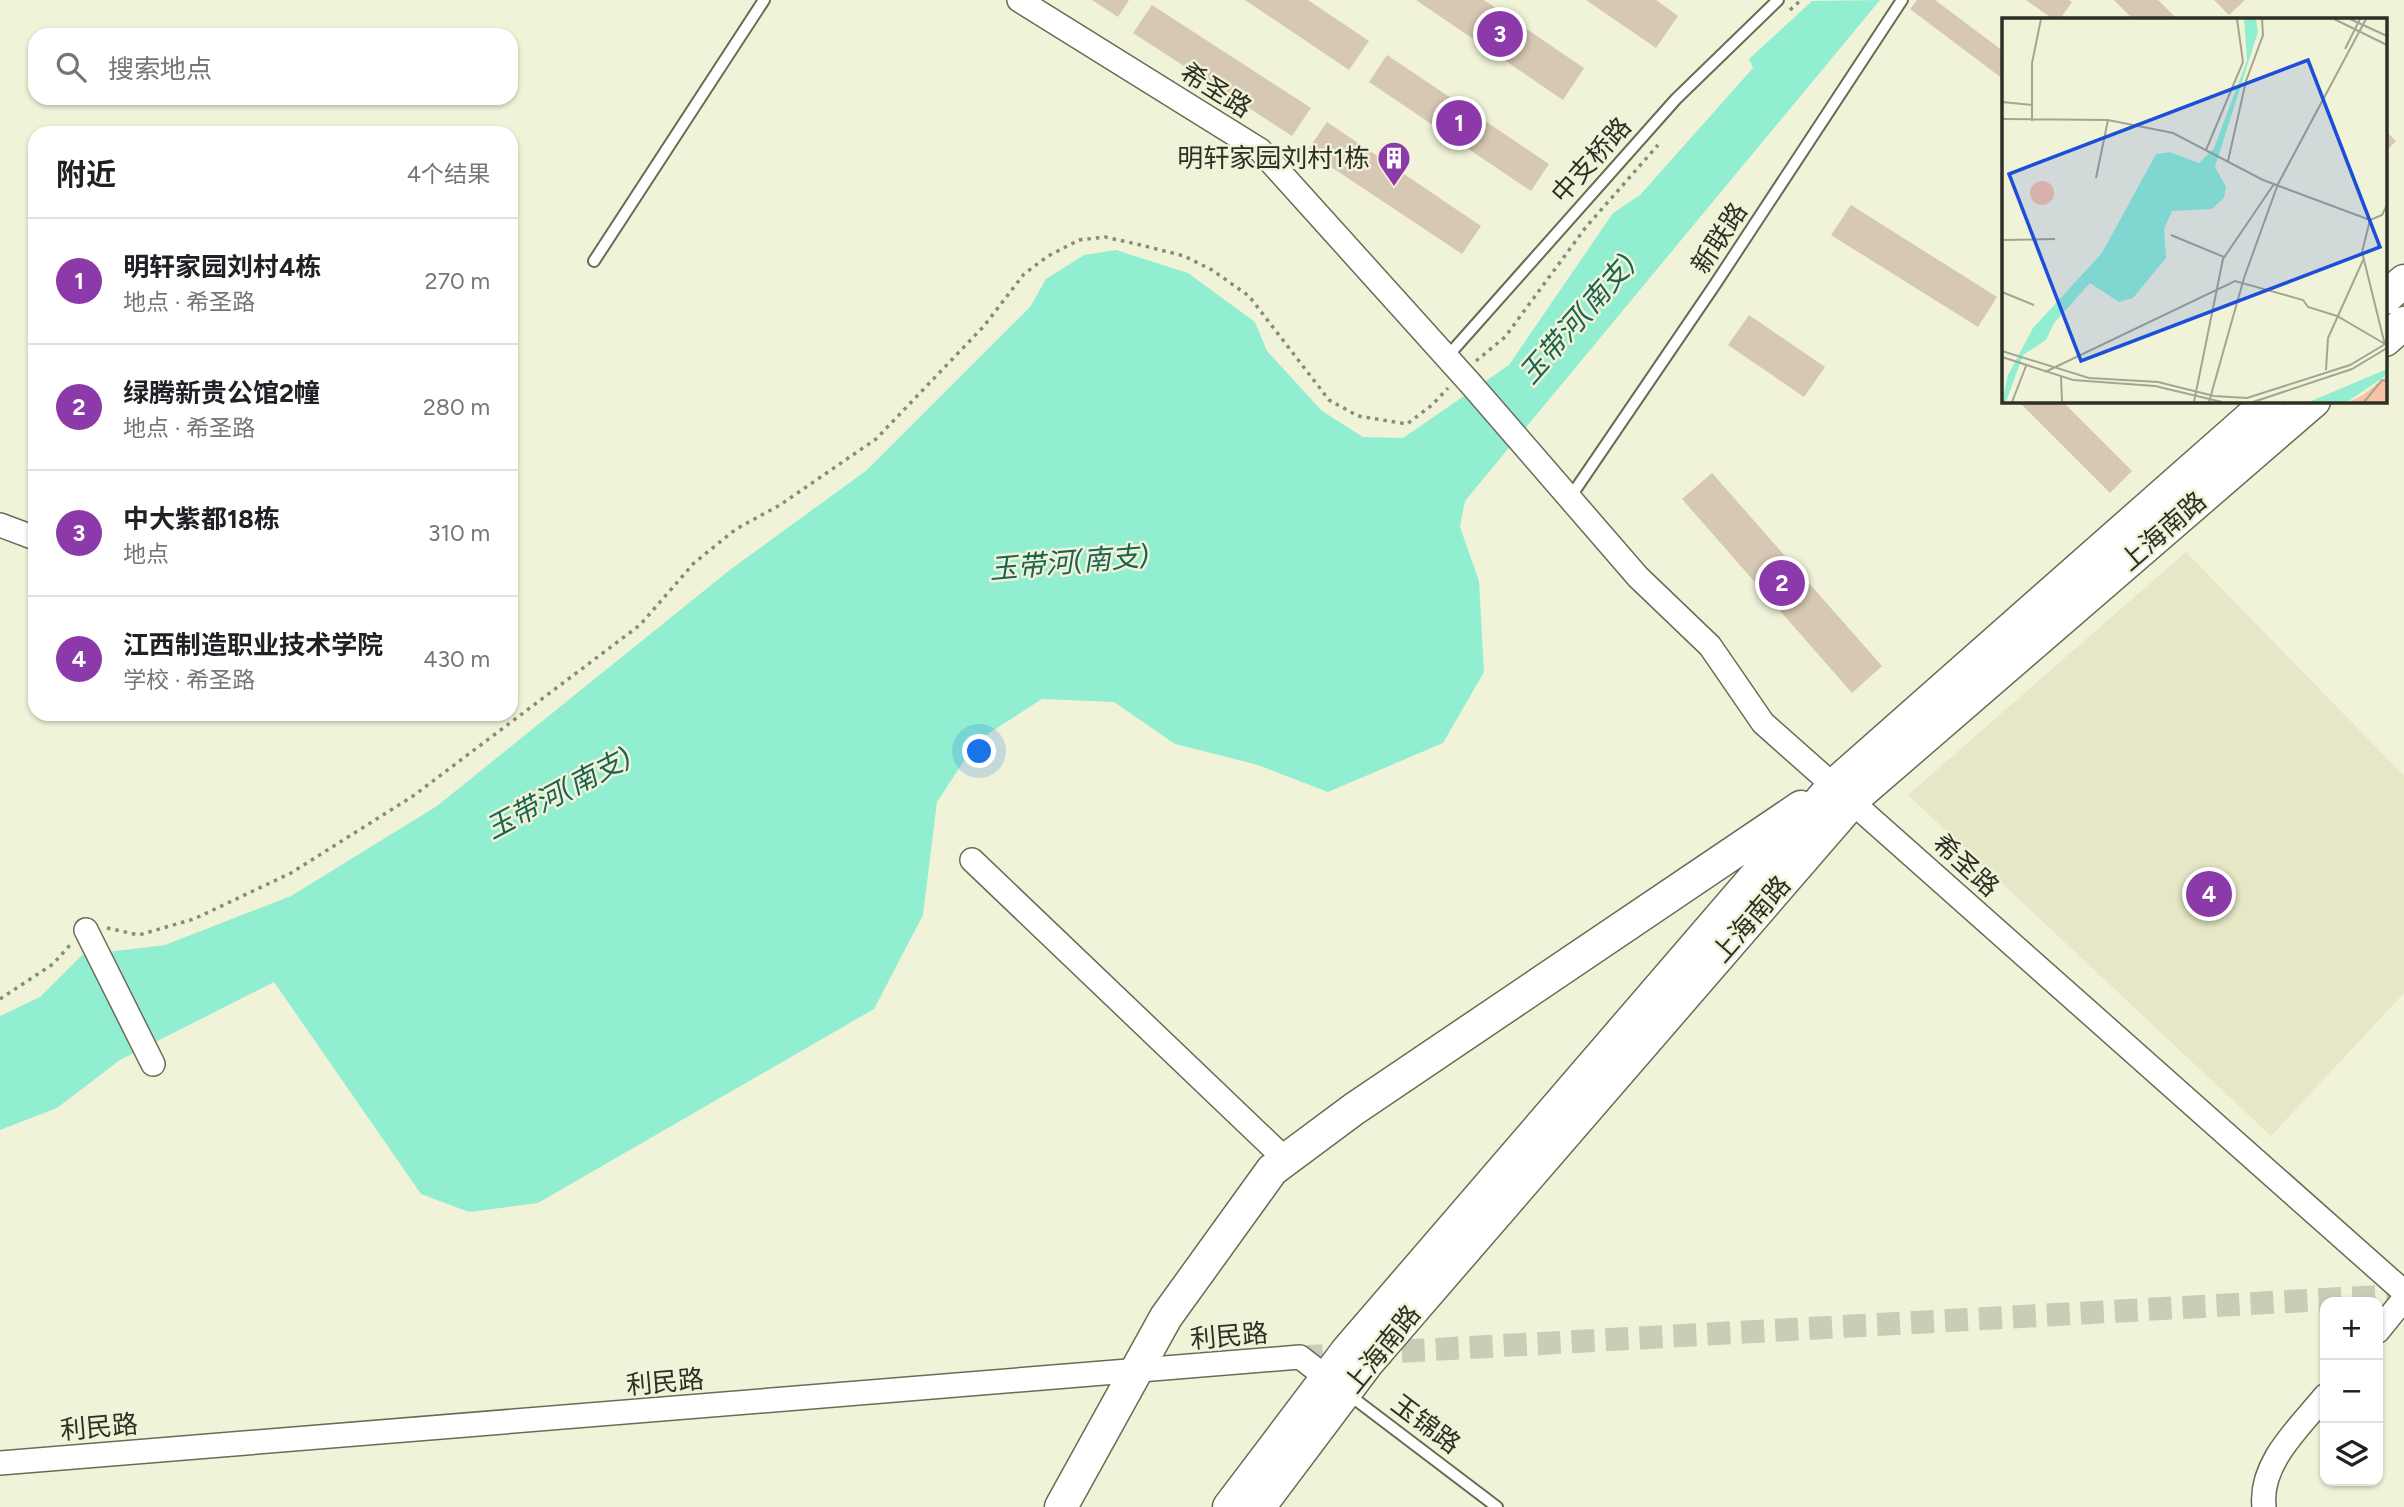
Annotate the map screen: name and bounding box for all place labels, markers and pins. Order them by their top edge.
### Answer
pin: 3 [1477,8,1523,60]
pin: 1 [1436,97,1482,149]
building icon: 明轩家园刘村1栋 [1375,139,1413,188]
place label: 明轩家园刘村1栋 [1177,142,1370,174]
pin: 2 [1759,557,1805,609]
pin: 4 [2186,868,2232,920]

